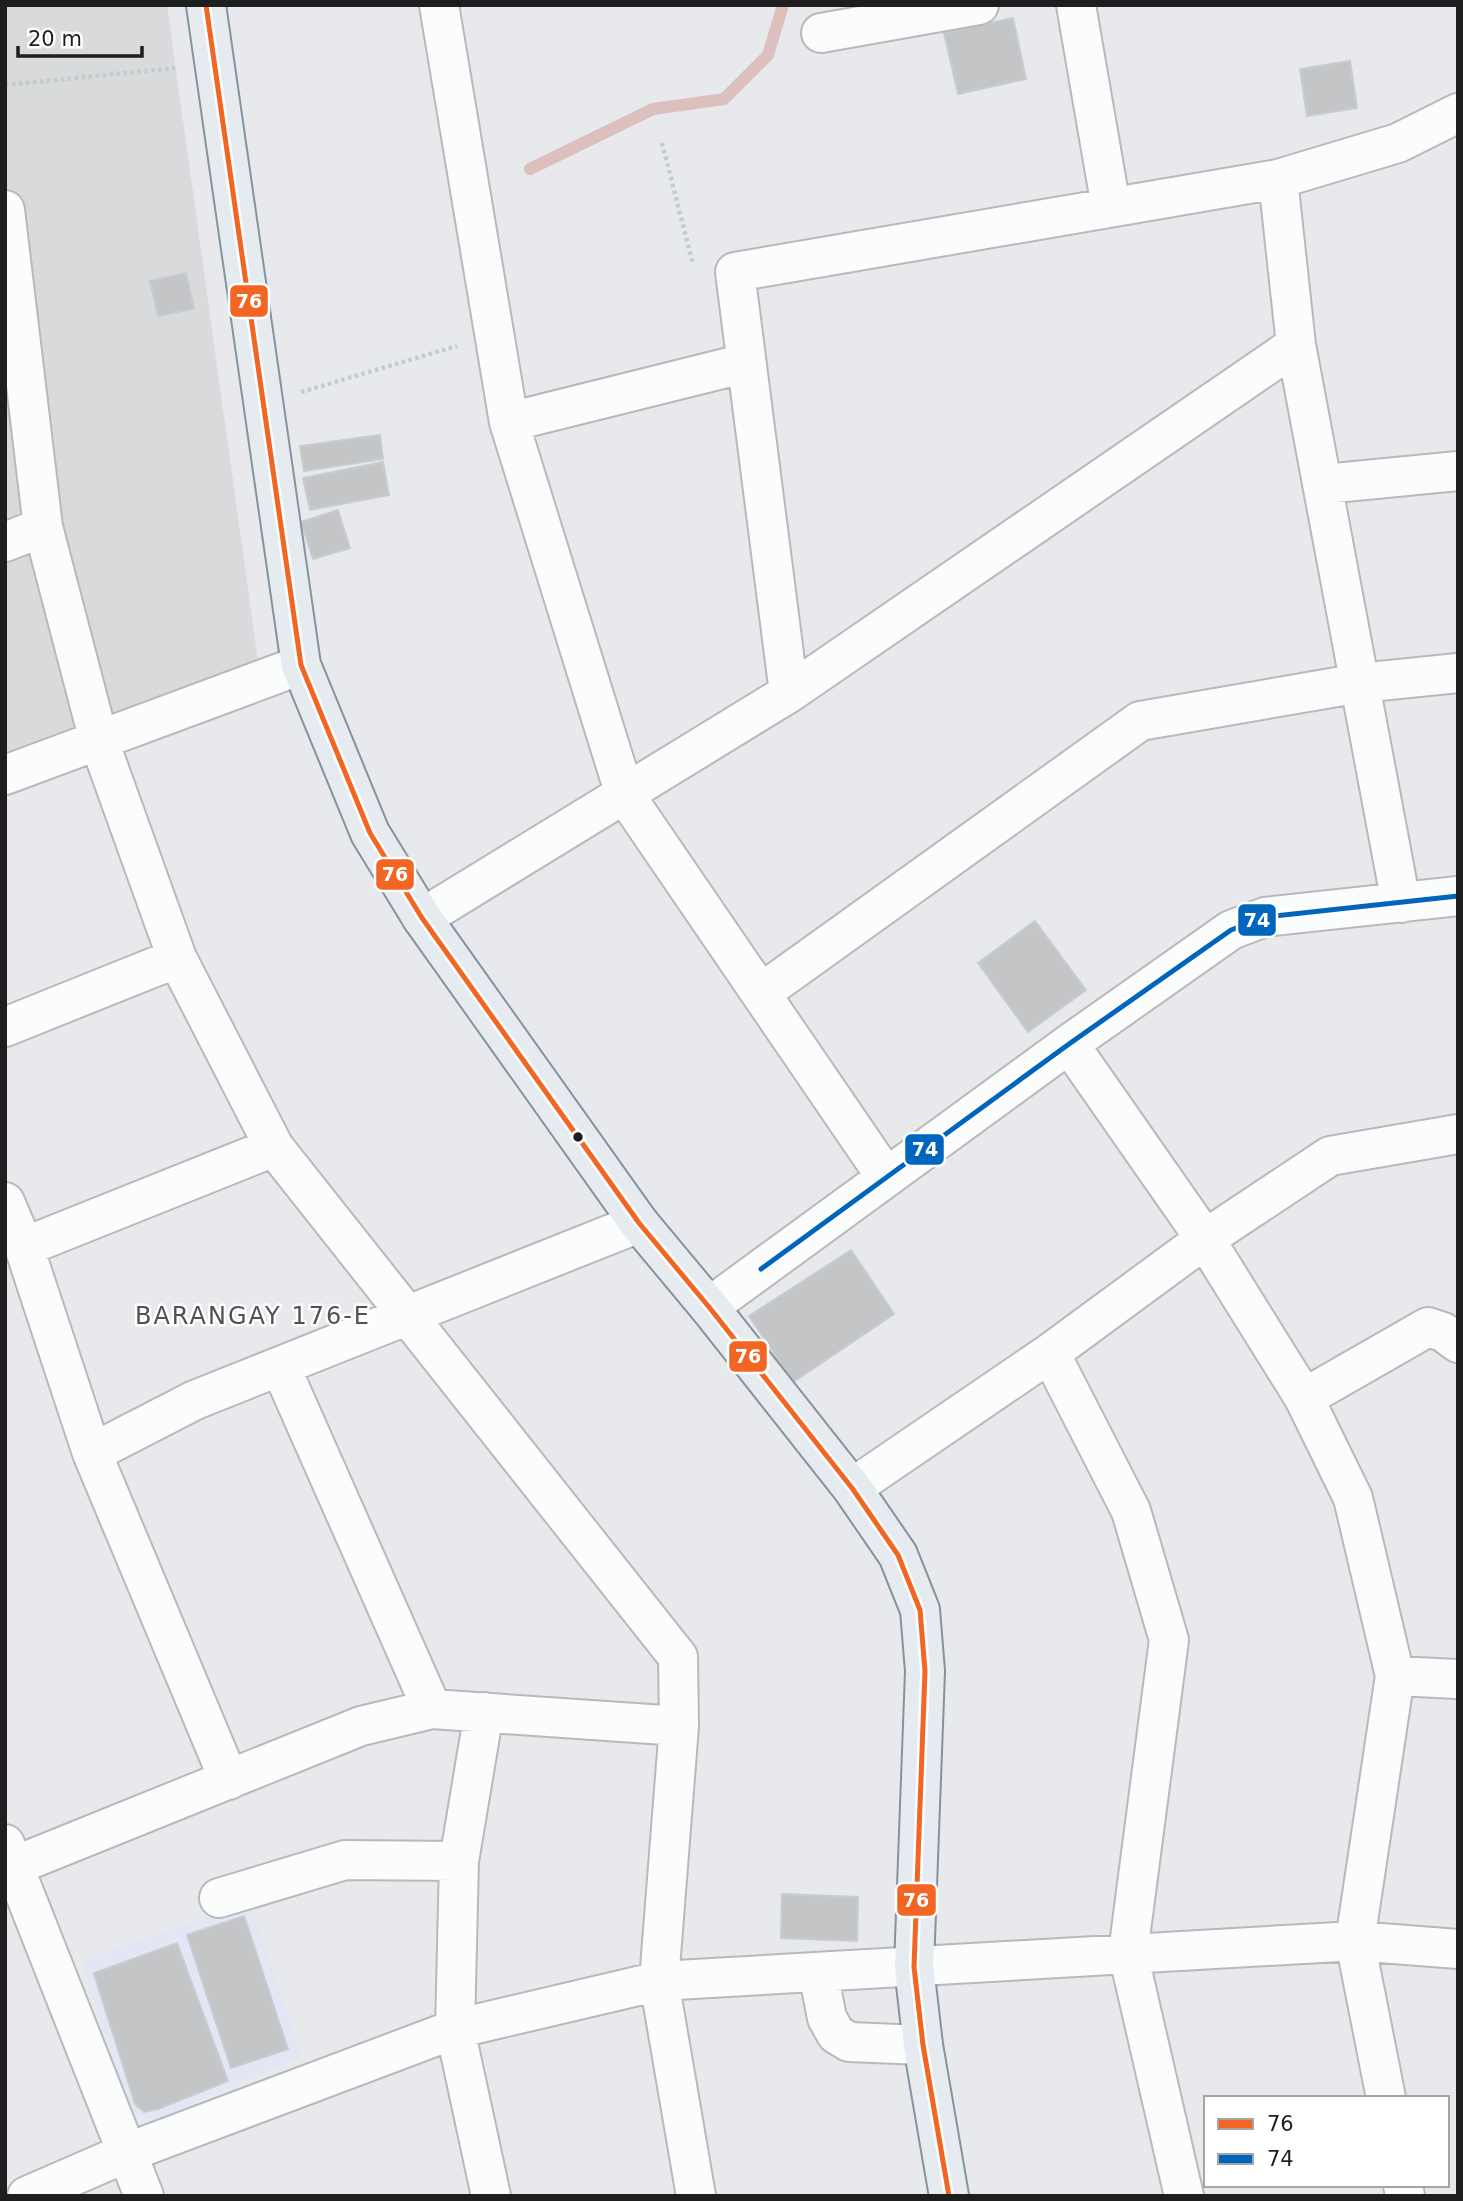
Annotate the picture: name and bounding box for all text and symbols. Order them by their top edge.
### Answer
scale bar [18,14,142,58]
text: 20 m [28,27,82,51]
line badge: 76 [229,284,269,318]
text: 76 [236,290,262,312]
line badge: 76 [375,858,415,891]
text: 76 [382,863,408,885]
line badge: 74 [1237,903,1277,937]
text: 74 [1244,909,1270,931]
unlabelled marker [571,1130,585,1144]
line badge: 74 [904,1133,945,1166]
text: 74 [912,1138,938,1160]
district label: BARANGAY 176-E [135,1302,371,1330]
line badge: 76 [728,1340,768,1373]
text: 76 [735,1345,761,1367]
line badge: 76 [896,1883,937,1917]
text: 76 [903,1889,929,1911]
legend [1204,2096,1449,2187]
text: 76 [1267,2112,1294,2136]
text: 74 [1267,2147,1294,2171]

